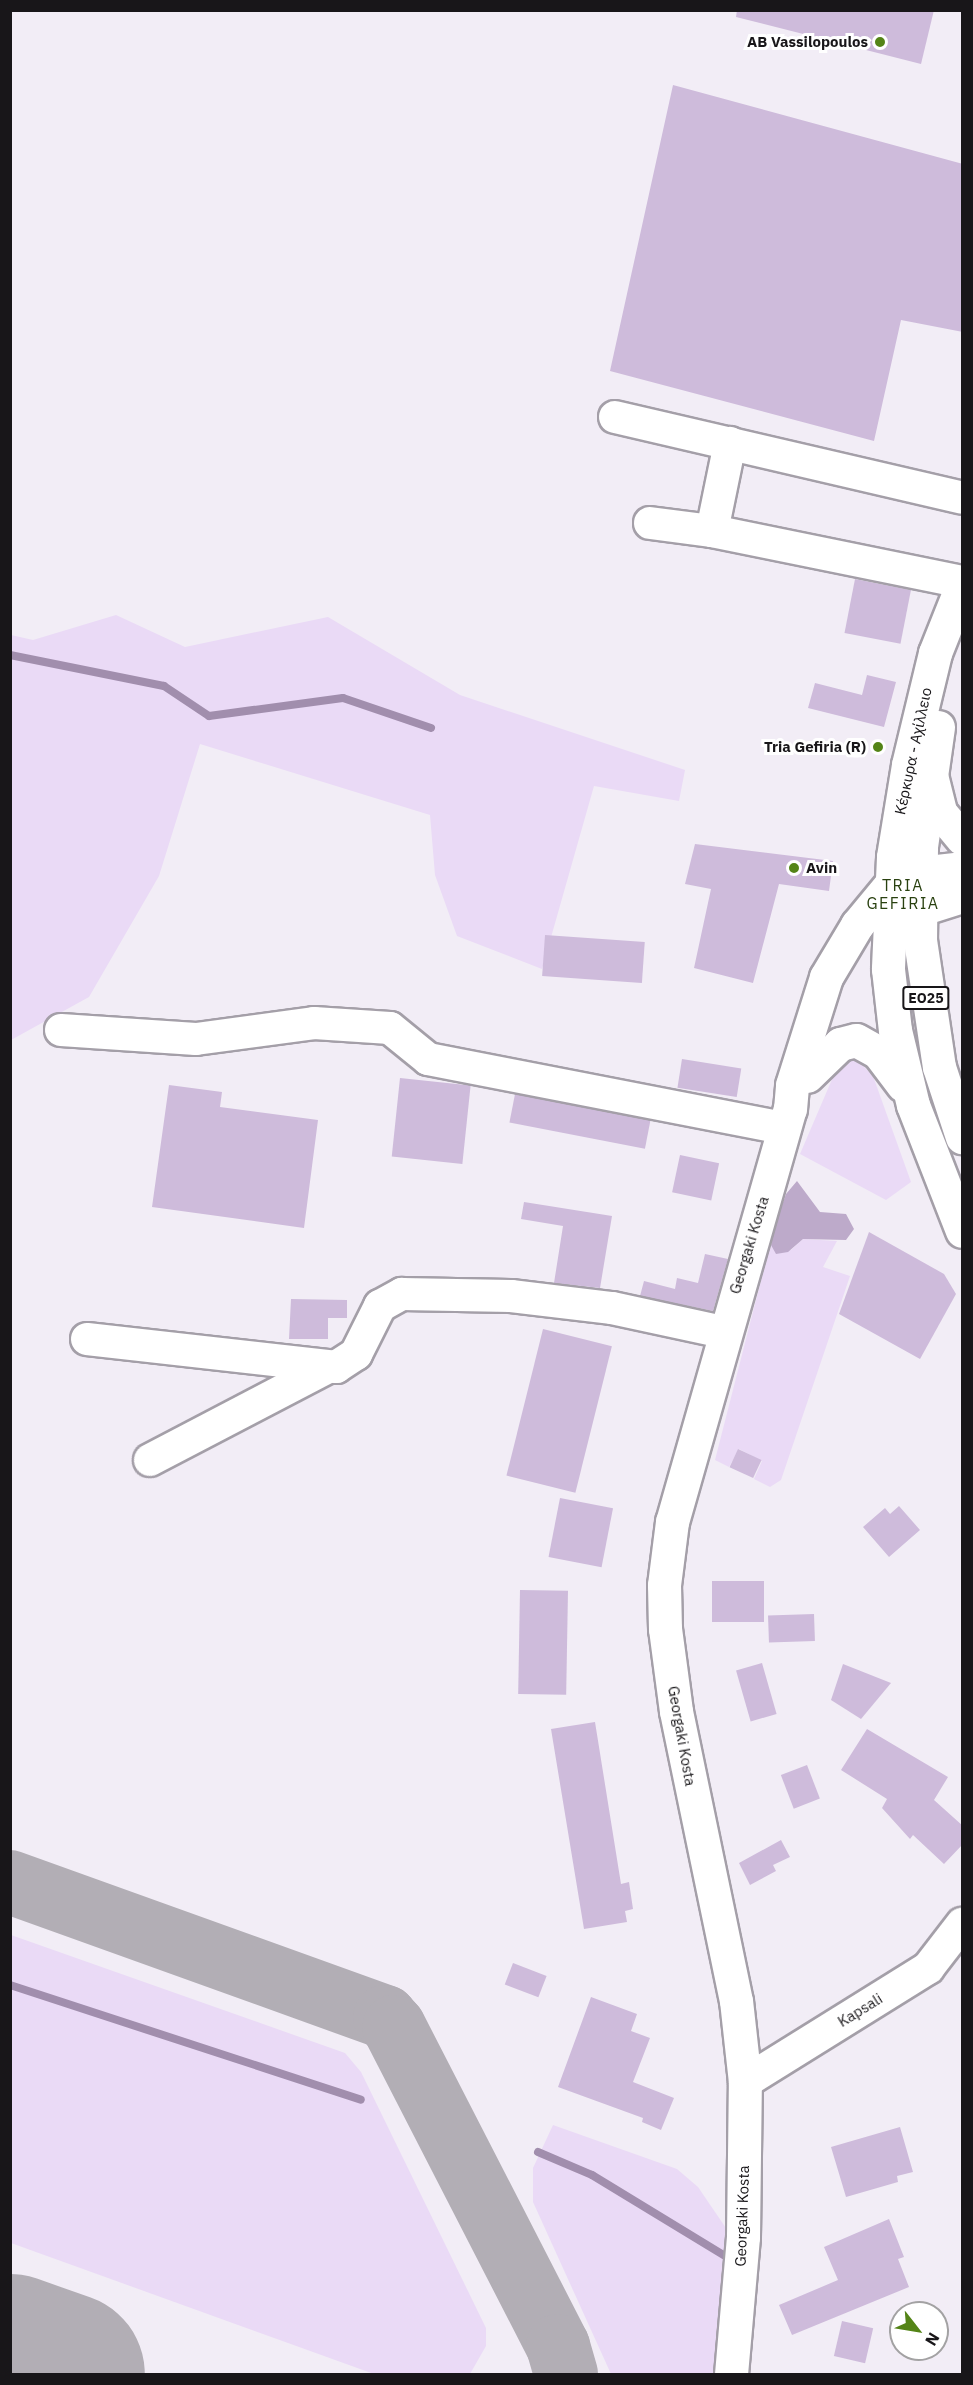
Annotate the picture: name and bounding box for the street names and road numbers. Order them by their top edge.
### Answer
street label: Κέρκυρα - Αχίλλειο [891,686,935,816]
road number: ΕΟ25 [902,987,950,1009]
street label: Georgaki Kosta [726,1194,772,1296]
street label: Georgaki Kosta [664,1685,700,1787]
street label: Kapsali [834,1989,886,2031]
street label: Georgaki Kosta [731,2165,753,2267]

